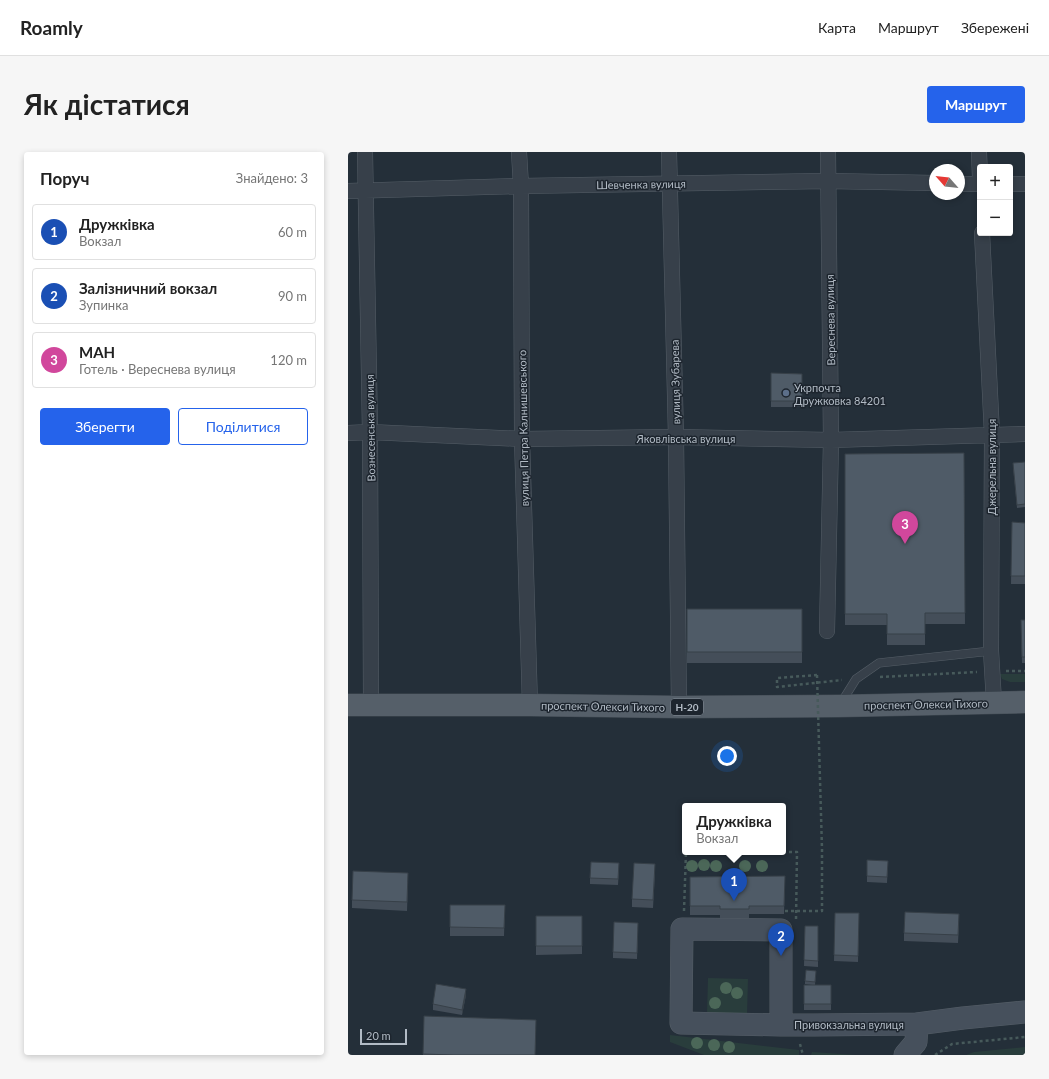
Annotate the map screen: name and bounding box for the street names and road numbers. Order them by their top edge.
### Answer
street label: Шевченка вулиця [596,177,686,191]
street label: Вереснева вулиця [823,274,837,366]
street label: вулиця Зубарева [668,339,682,425]
street label: вулиця Петра Калнишевського [515,350,531,506]
street label: Вознесенська вулиця [363,374,377,482]
street label: Джерельна вулиця [985,419,998,515]
street label: Яковлівська вулиця [636,432,735,445]
street label: проспект Олекси Тихого [864,696,988,712]
street label: проспект Олекси Тихого [541,698,665,714]
road number: Н-20 [671,699,703,715]
street label: Привокзальна вулиця [794,1018,904,1031]

